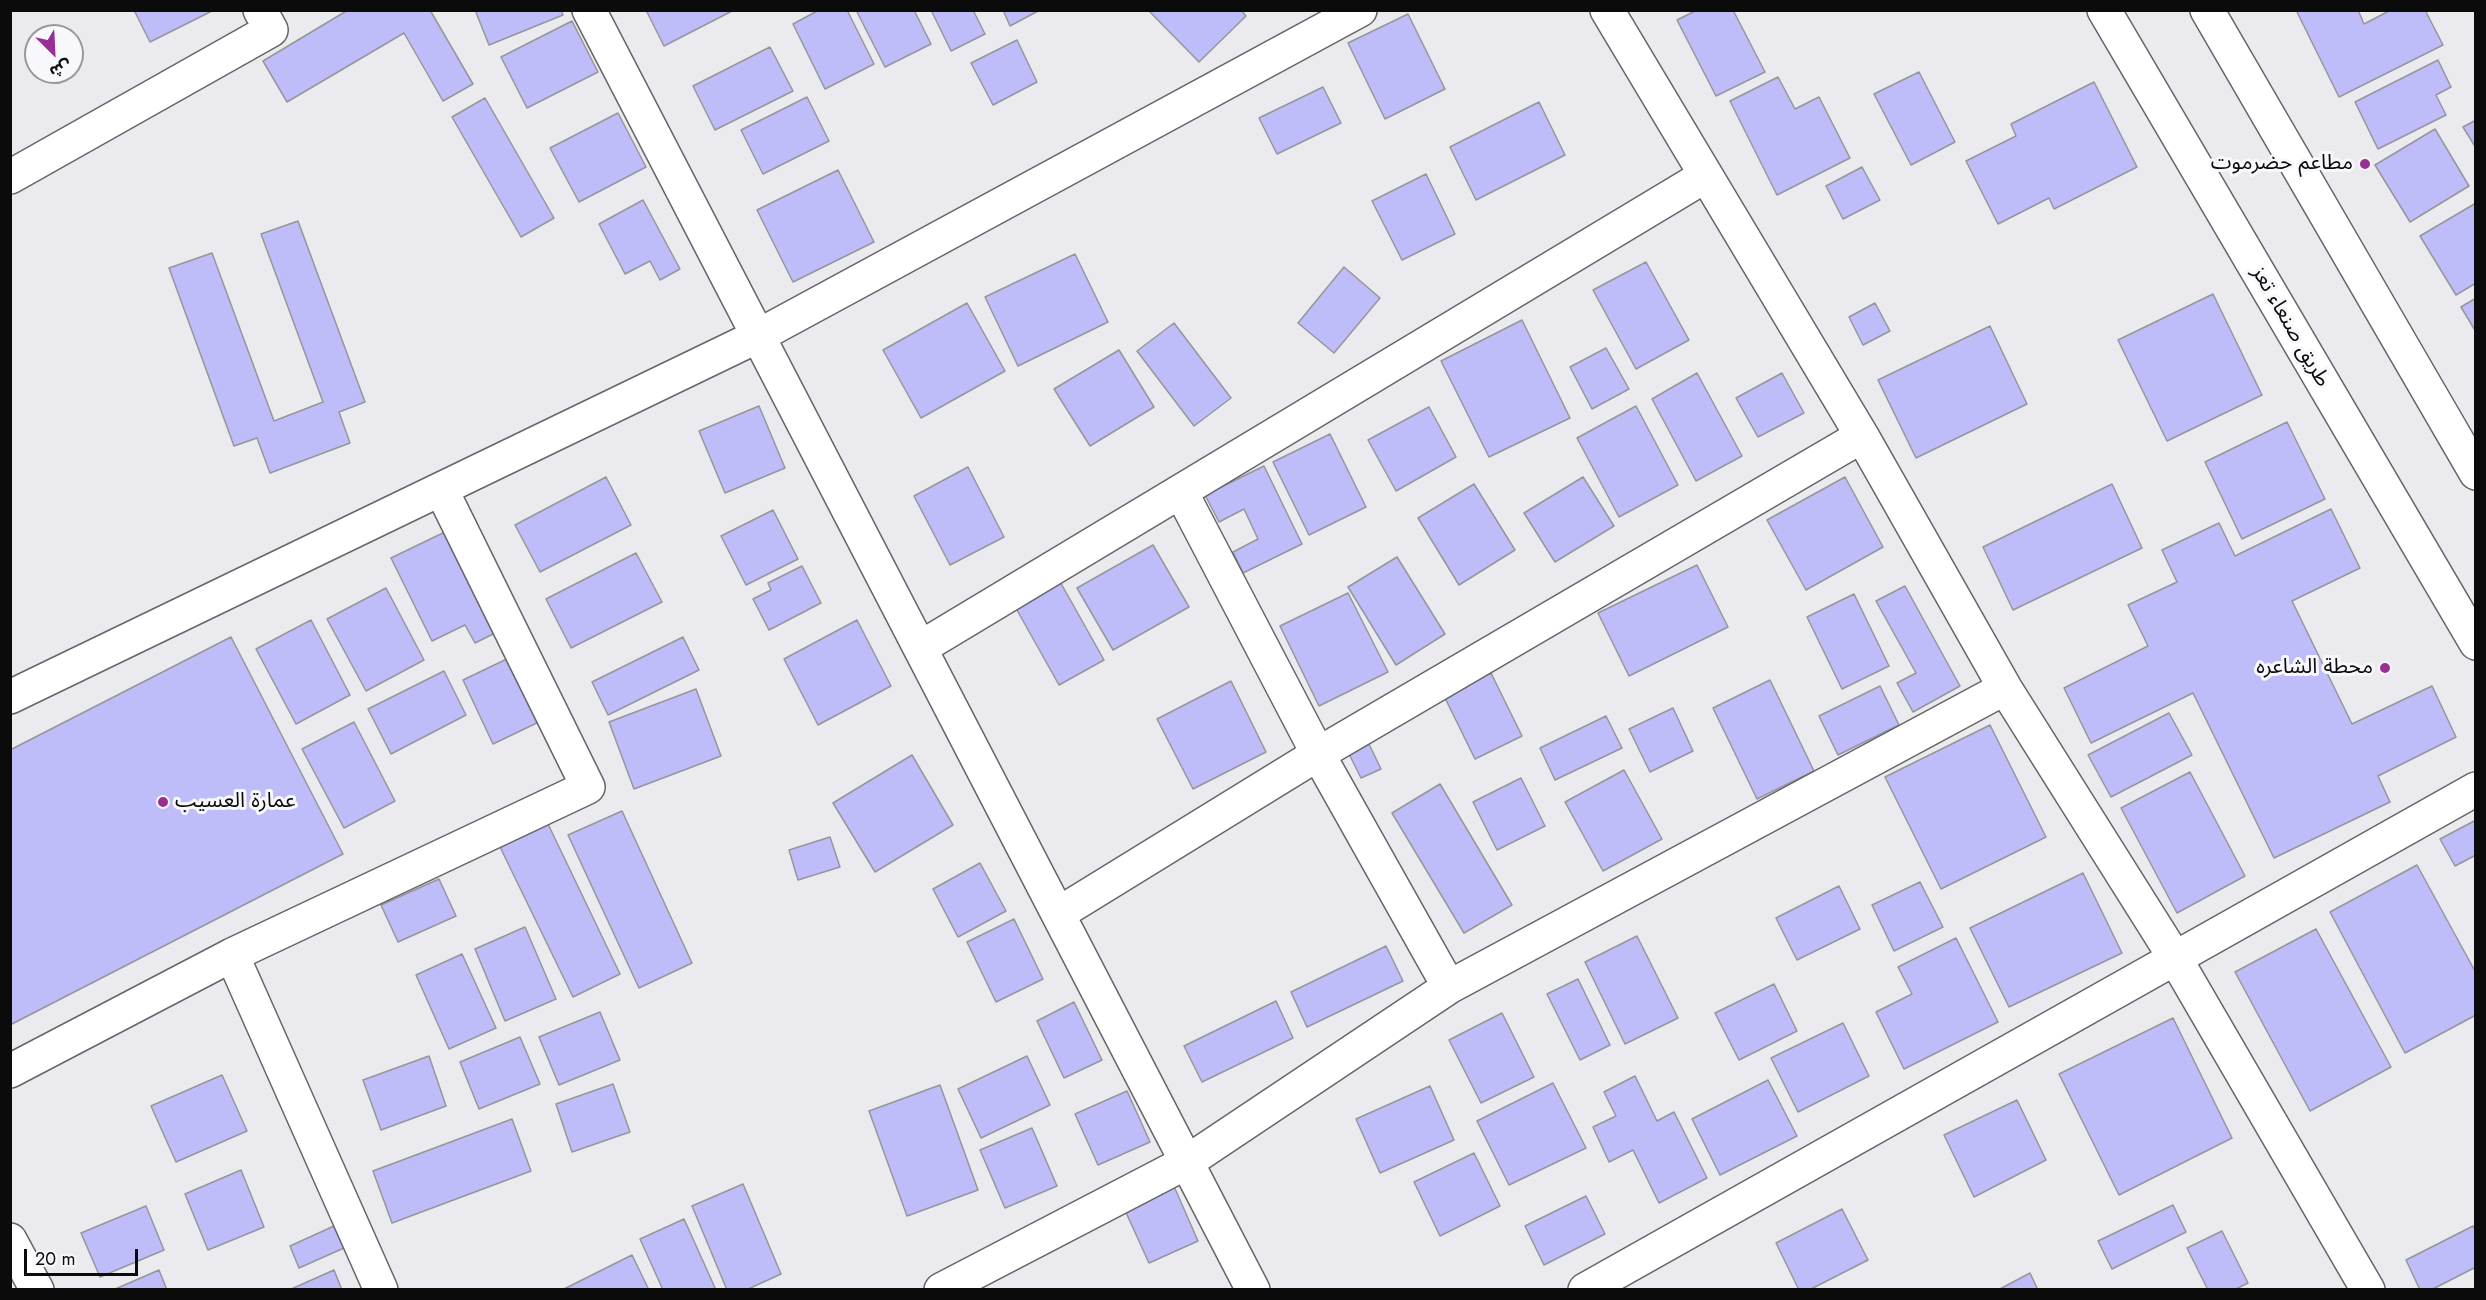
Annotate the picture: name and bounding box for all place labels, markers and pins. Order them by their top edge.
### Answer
place label: مطاعم حضرموت [2211,151,2353,177]
marker: مطاعم حضرموت [2358,157,2372,171]
place label: محطة الشاعره [2256,655,2373,681]
marker: محطة الشاعره [2378,661,2392,675]
place label: عمارة العسيب [175,789,296,815]
marker: عمارة العسيب [156,795,170,809]

